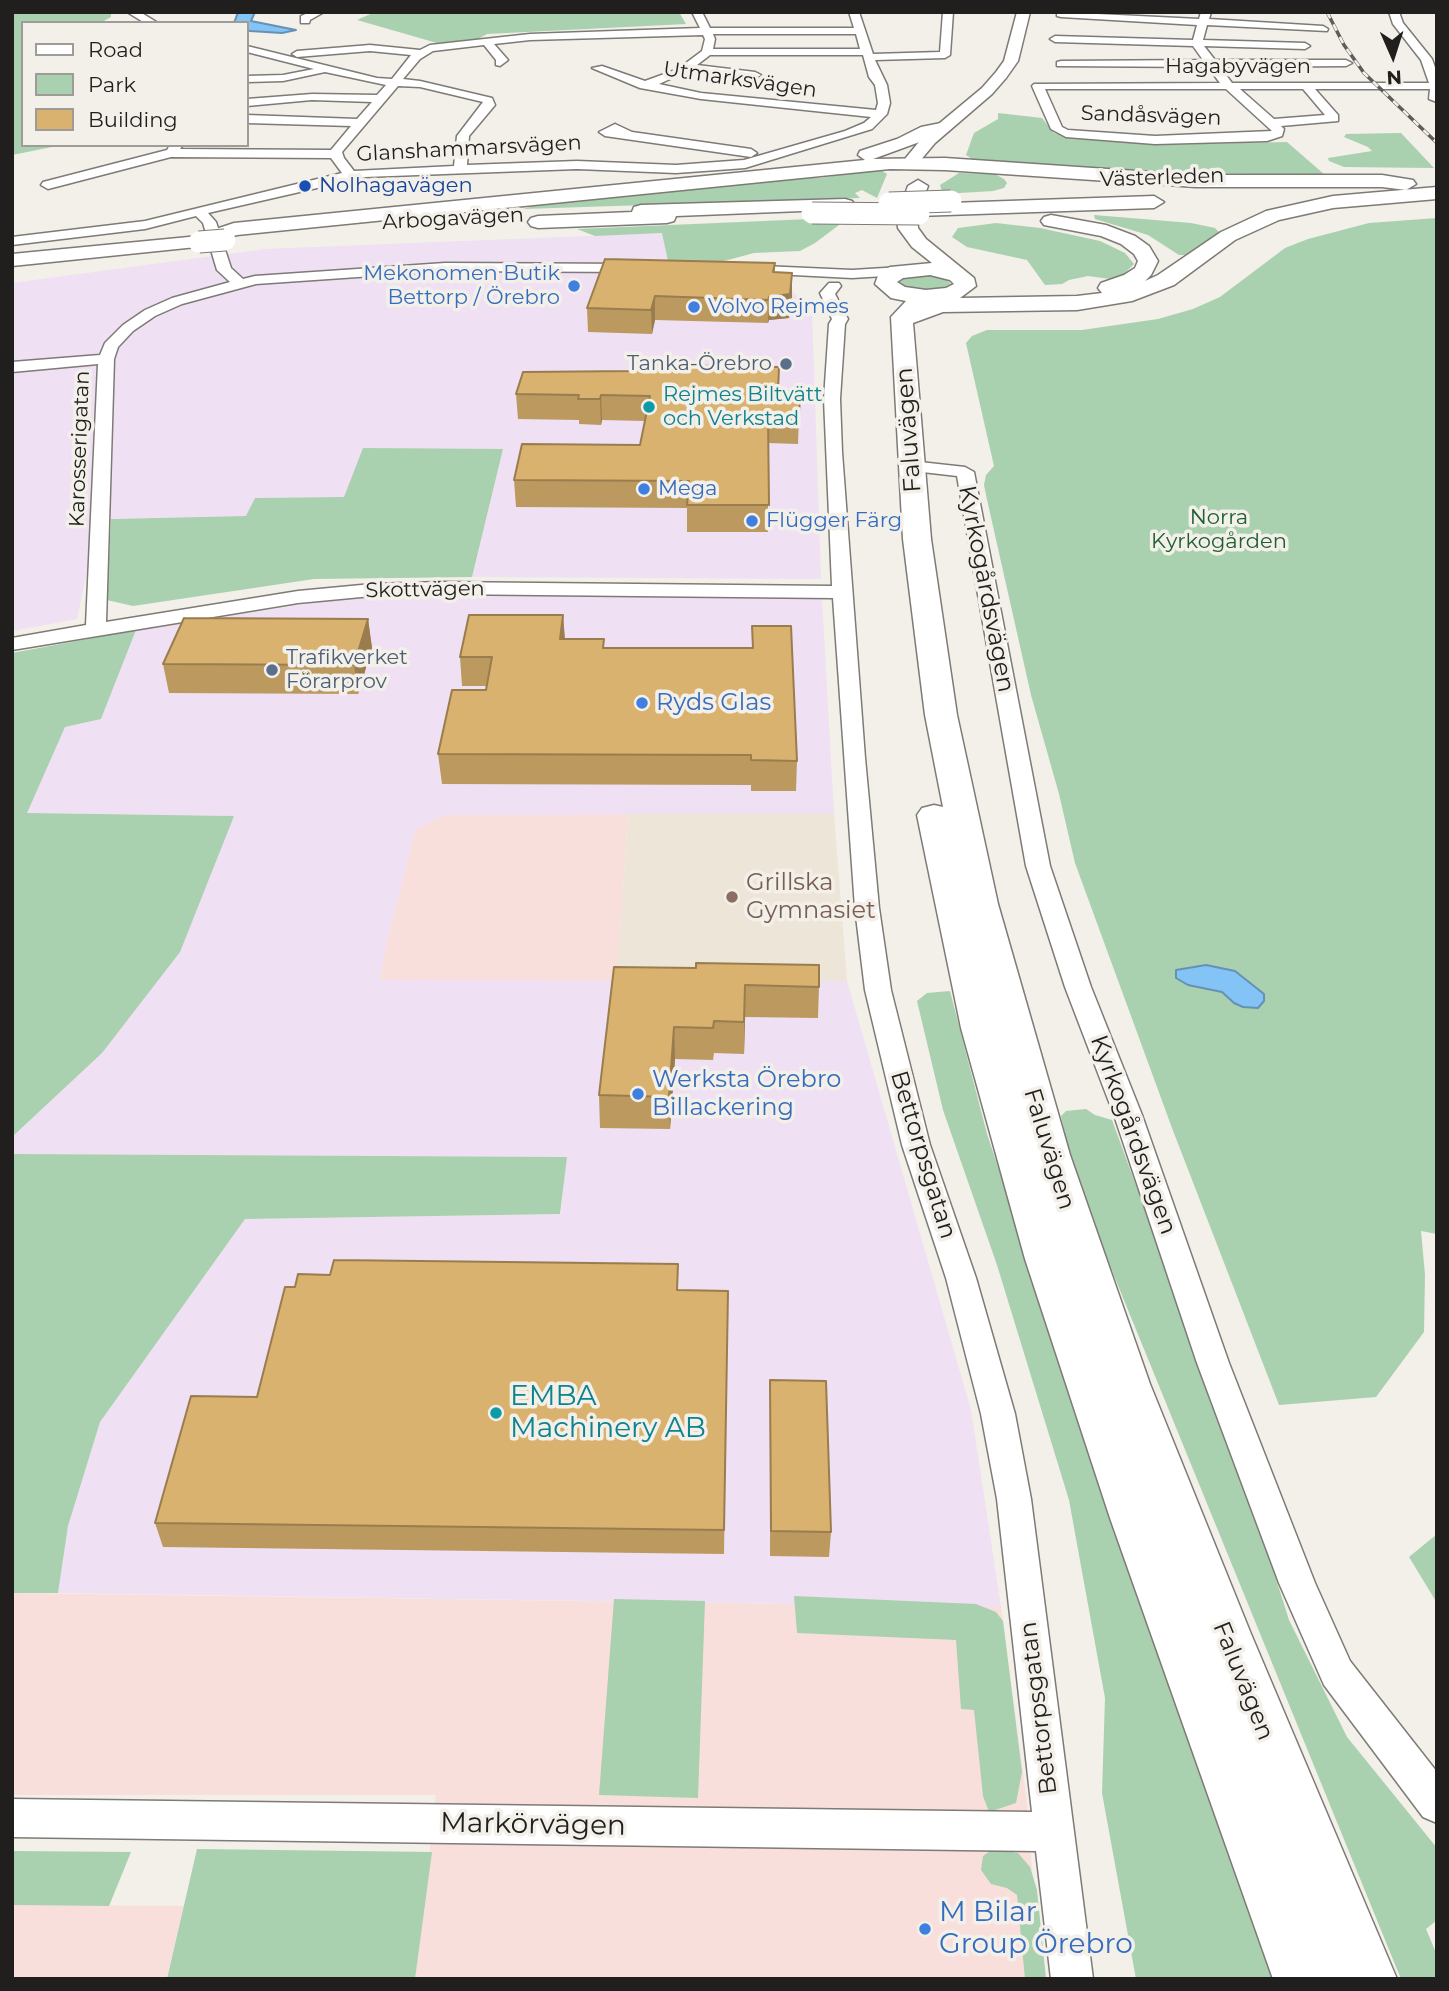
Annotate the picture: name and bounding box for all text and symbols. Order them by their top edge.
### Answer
legend [21,21,248,147]
north arrow [1358,21,1428,91]
text: Road [88,37,143,62]
street label: Hagabyvägen [1165,54,1311,80]
street label: Utmarksvägen [662,57,818,103]
text: N [1386,66,1402,89]
text: Park [88,72,136,97]
street label: Sandåsvägen [1080,101,1222,131]
text: Building [88,107,178,132]
street label: Glanshammarsvägen [356,131,582,167]
street label: Västerleden [1099,163,1225,193]
place label: Nolhagavägen [319,173,473,199]
marker: Nolhagavägen [297,178,313,194]
street label: Arbogavägen [381,203,525,235]
place label: Mekonomen Butik Bettorp / Örebro [363,261,560,311]
marker: Mekonomen Butik Bettorp / Örebro [566,278,582,294]
place label: Volvo Rejmes [708,294,849,320]
marker: Volvo Rejmes [686,299,702,315]
place label: Tanka-Örebro [627,351,772,377]
marker: Tanka-Örebro [778,356,794,372]
street label: Faluvägen [890,367,928,493]
street label: Karosserigatan [65,370,95,528]
place label: Rejmes Biltvätt och Verkstad [663,382,823,432]
marker: Rejmes Biltvätt och Verkstad [641,399,657,415]
place label: Mega [658,476,718,502]
marker: Mega [636,481,652,497]
street label: Kyrkogårdsvägen [952,483,1020,695]
park label: Norra Kyrkogården [1151,505,1287,555]
place label: Flügger Färg [766,508,902,534]
marker: Flügger Färg [744,513,760,529]
street label: Skottvägen [365,576,485,604]
place label: Trafikverket Förarprov [286,645,408,695]
marker: Trafikverket Förarprov [264,662,280,678]
place label: Ryds Glas [656,689,771,717]
marker: Ryds Glas [634,695,650,711]
place label: Grillska Gymnasiet [746,869,876,925]
marker: Grillska Gymnasiet [724,889,740,905]
street label: Kyrkogårdsvägen [1084,1031,1182,1239]
place label: Werksta Örebro Billackering [652,1066,841,1122]
street label: Bettorpsgatan [884,1068,962,1242]
street label: Faluvägen [1017,1085,1081,1213]
marker: Werksta Örebro Billackering [630,1086,646,1102]
place label: EMBA Machinery AB [510,1380,706,1446]
marker: EMBA Machinery AB [488,1405,504,1421]
street label: Faluvägen [1206,1618,1280,1744]
street label: Bettorpsgatan [1014,1620,1064,1796]
street label: Markörvägen [440,1807,626,1843]
place label: M Bilar Group Örebro [939,1896,1133,1962]
marker: M Bilar Group Örebro [917,1921,933,1937]

